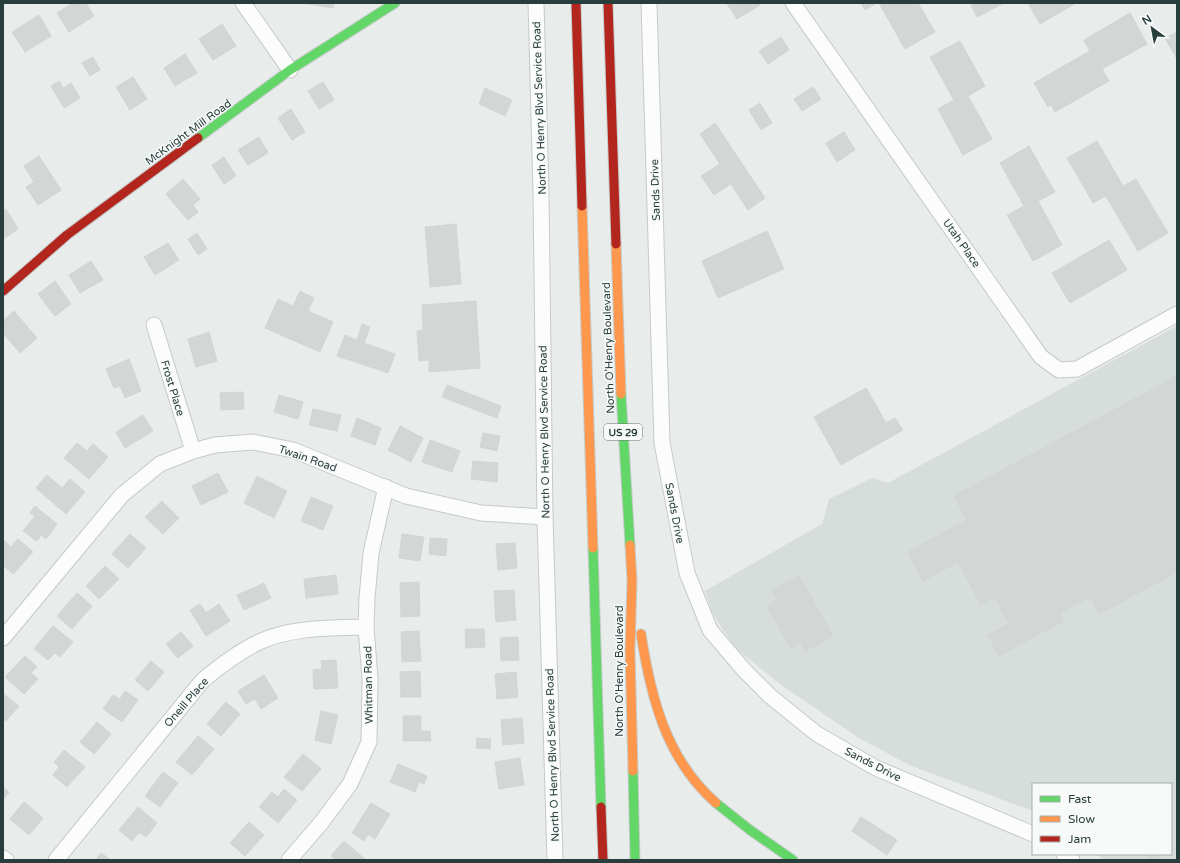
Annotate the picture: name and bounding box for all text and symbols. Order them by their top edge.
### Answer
north arrow [1132,8,1172,48]
text: N [1140,12,1154,28]
street label: North O Henry Blvd Service Road [530,21,549,195]
street label: McKnight Mill Road [143,97,234,168]
street label: Sands Drive [648,159,663,221]
street label: Utah Place [940,216,983,270]
street label: North O'Henry Boulevard [600,282,617,414]
street label: North O Henry Blvd Service Road [536,345,553,519]
street label: Frost Place [158,359,187,418]
road number: US 29 [604,424,642,440]
street label: Twain Road [277,442,339,475]
street label: Sands Drive [662,482,687,545]
street label: North O'Henry Boulevard [613,605,626,737]
street label: Whitman Road [361,646,376,724]
street label: North O Henry Blvd Service Road [543,668,562,842]
street label: Oneill Place [161,675,211,730]
street label: Sands Drive [842,745,903,784]
legend [1032,783,1172,855]
text: Fast [1068,792,1092,806]
text: Slow [1068,812,1095,826]
text: Jam [1068,832,1091,846]

